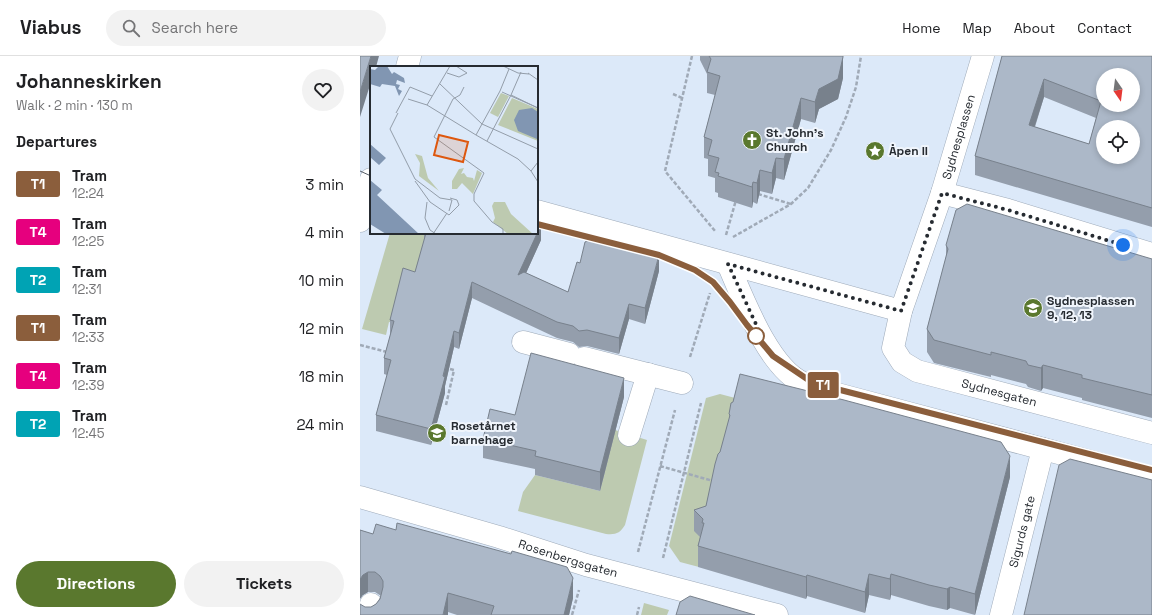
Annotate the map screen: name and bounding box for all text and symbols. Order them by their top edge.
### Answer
search box [106,10,386,46]
text: Viabus [20,15,82,40]
icon: search [120,17,142,39]
text: Search here [152,18,238,37]
text: Home [902,19,940,37]
text: Map [962,19,992,37]
text: About [1014,19,1055,37]
text: Contact [1077,19,1132,37]
inset map [370,66,538,234]
north arrow [1096,68,1140,112]
map controls [1096,68,1140,164]
text: Johanneskirken [16,69,162,94]
button: heart [302,69,344,111]
street label: Sydnesplassen [939,92,979,181]
text: Walk · 2 min · 130 m [16,97,133,114]
button: locate [1096,120,1140,164]
place label: St. John's Church [766,125,823,155]
church icon: St. John's Church [741,129,763,151]
text: Departures [16,132,97,151]
place icon: Åpen II [864,140,886,162]
place label: Åpen II [889,143,928,159]
text: Tram [72,166,107,185]
text: T1 [31,175,45,193]
text: 3 min [305,175,344,194]
text: 12:24 [72,185,104,202]
text: Tram [72,214,107,233]
text: T4 [29,223,47,241]
text: 4 min [305,223,344,242]
text: 12:25 [72,233,104,250]
your location [1113,235,1133,255]
text: Tram [72,262,107,281]
text: T2 [30,271,46,289]
text: 10 min [298,271,344,290]
text: 12:31 [72,281,102,298]
place label: Sydnesplassen 9, 12, 13 [1047,293,1135,323]
school or university icon: Sydnesplassen 9, 12, 13 [1022,297,1044,319]
text: Tram [72,310,107,329]
text: T1 [31,319,45,337]
text: 12 min [299,319,344,338]
unlabelled marker [747,327,765,345]
text: 12:33 [72,329,104,346]
text: Tram [72,358,107,377]
text: T4 [29,367,47,385]
text: 18 min [299,367,344,386]
line badge: T1 [805,372,841,398]
street label: Sydnesgaten [960,375,1039,410]
text: T1 [816,376,830,394]
text: 12:39 [72,377,104,394]
text: Tram [72,406,107,425]
text: T2 [30,415,46,433]
text: 24 min [296,415,344,434]
place label: Rosetårnet barnehage [451,418,516,448]
school or university icon: Rosetårnet barnehage [426,422,448,444]
text: 12:45 [72,425,104,442]
street label: Sigurds gate [1005,494,1039,569]
street label: Rosenbergsgaten [516,536,619,581]
button: Directions [16,561,176,607]
button: Tickets [184,561,344,607]

